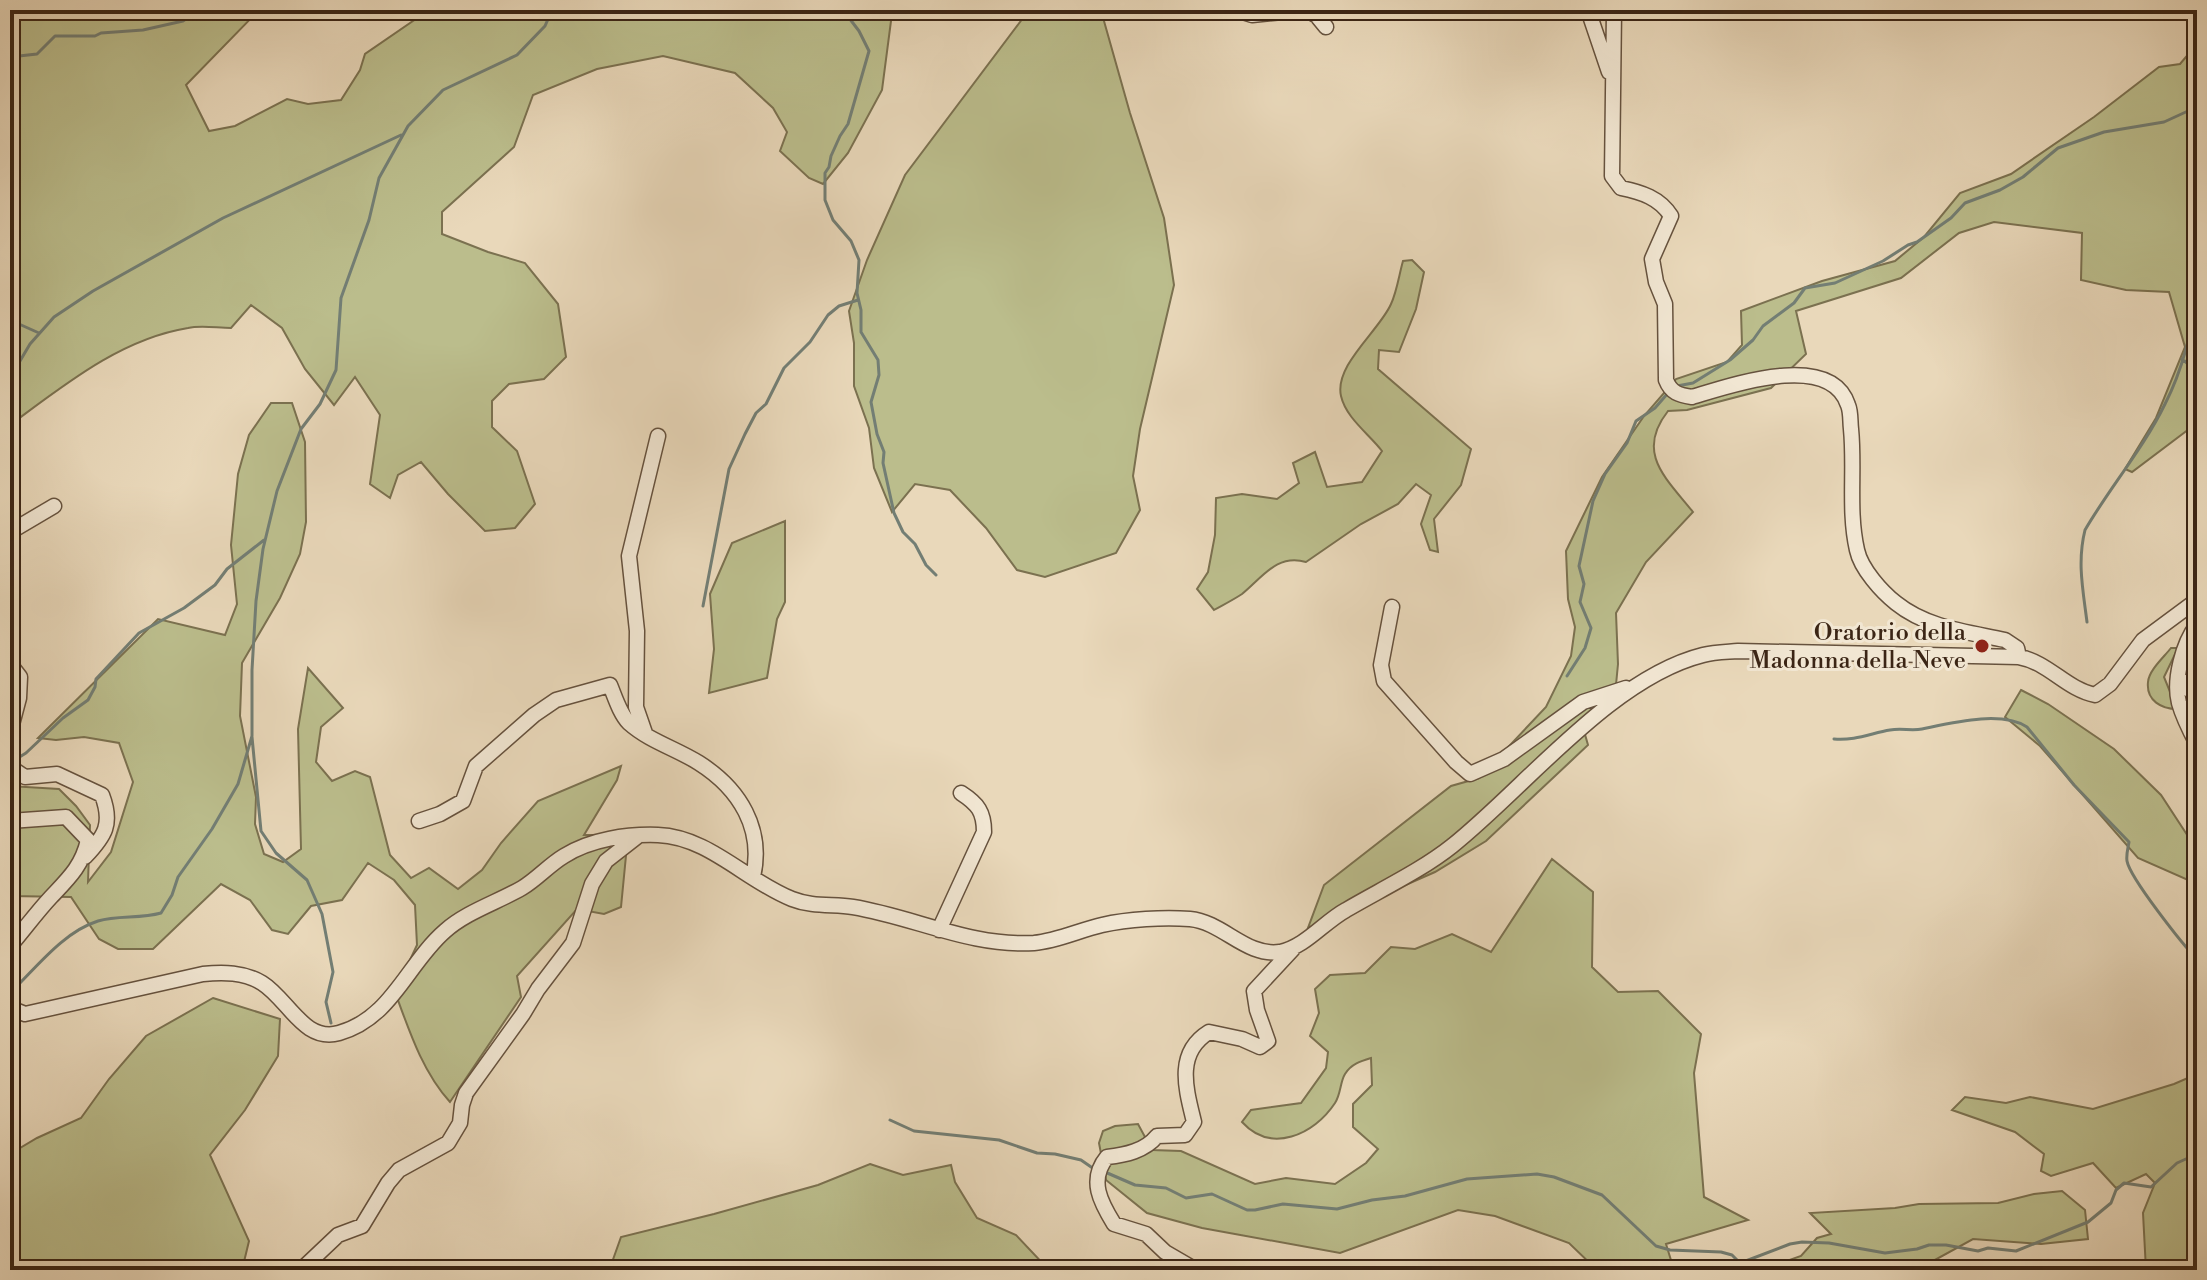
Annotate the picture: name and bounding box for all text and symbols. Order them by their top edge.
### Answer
place label: Oratorio della Madonna della Neve [1749,618,1967,676]
marker: Oratorio della Madonna della Neve [1973,637,1991,655]

